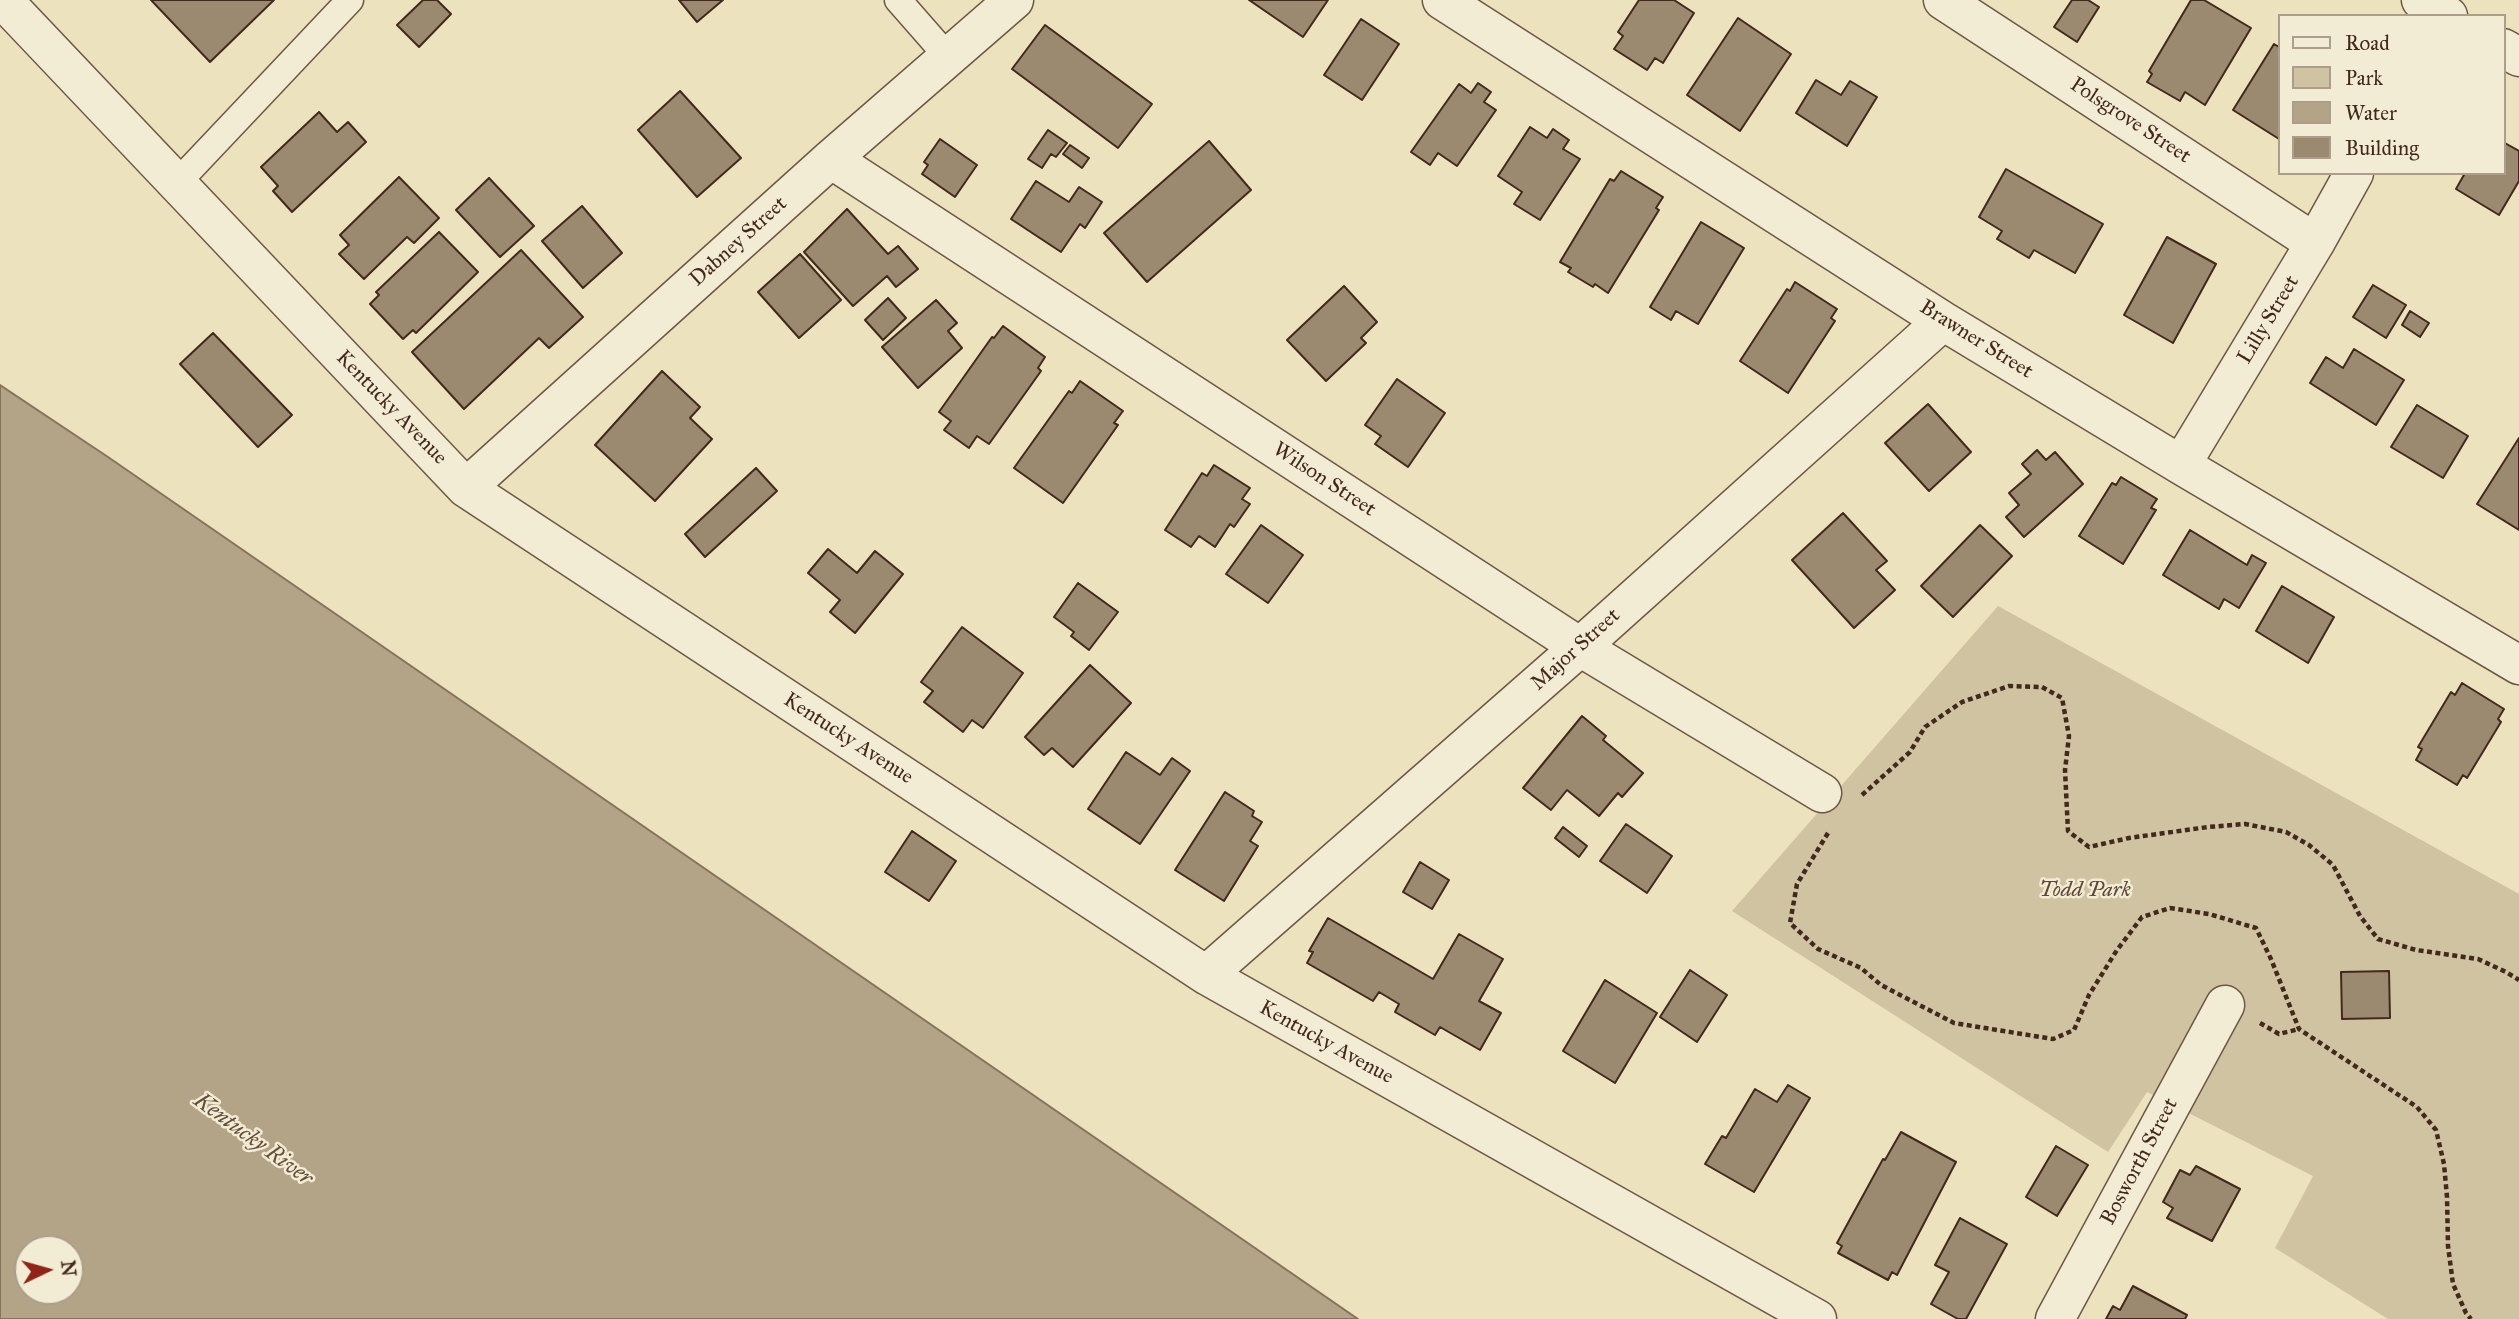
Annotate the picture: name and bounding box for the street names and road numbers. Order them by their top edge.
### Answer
street label: Polsgrove Street [2065,73,2195,169]
street label: Dabney Street [685,192,793,292]
street label: Lilly Street [2233,271,2305,369]
street label: Brawner Street [1915,295,2037,385]
street label: Kentucky Avenue [330,346,452,470]
street label: Wilson Street [1268,437,1380,523]
street label: Major Street [1526,604,1626,696]
street label: Kentucky Avenue [779,688,917,790]
street label: Kentucky Avenue [1255,996,1397,1090]
street label: Bosworth Street [2096,1094,2184,1230]

